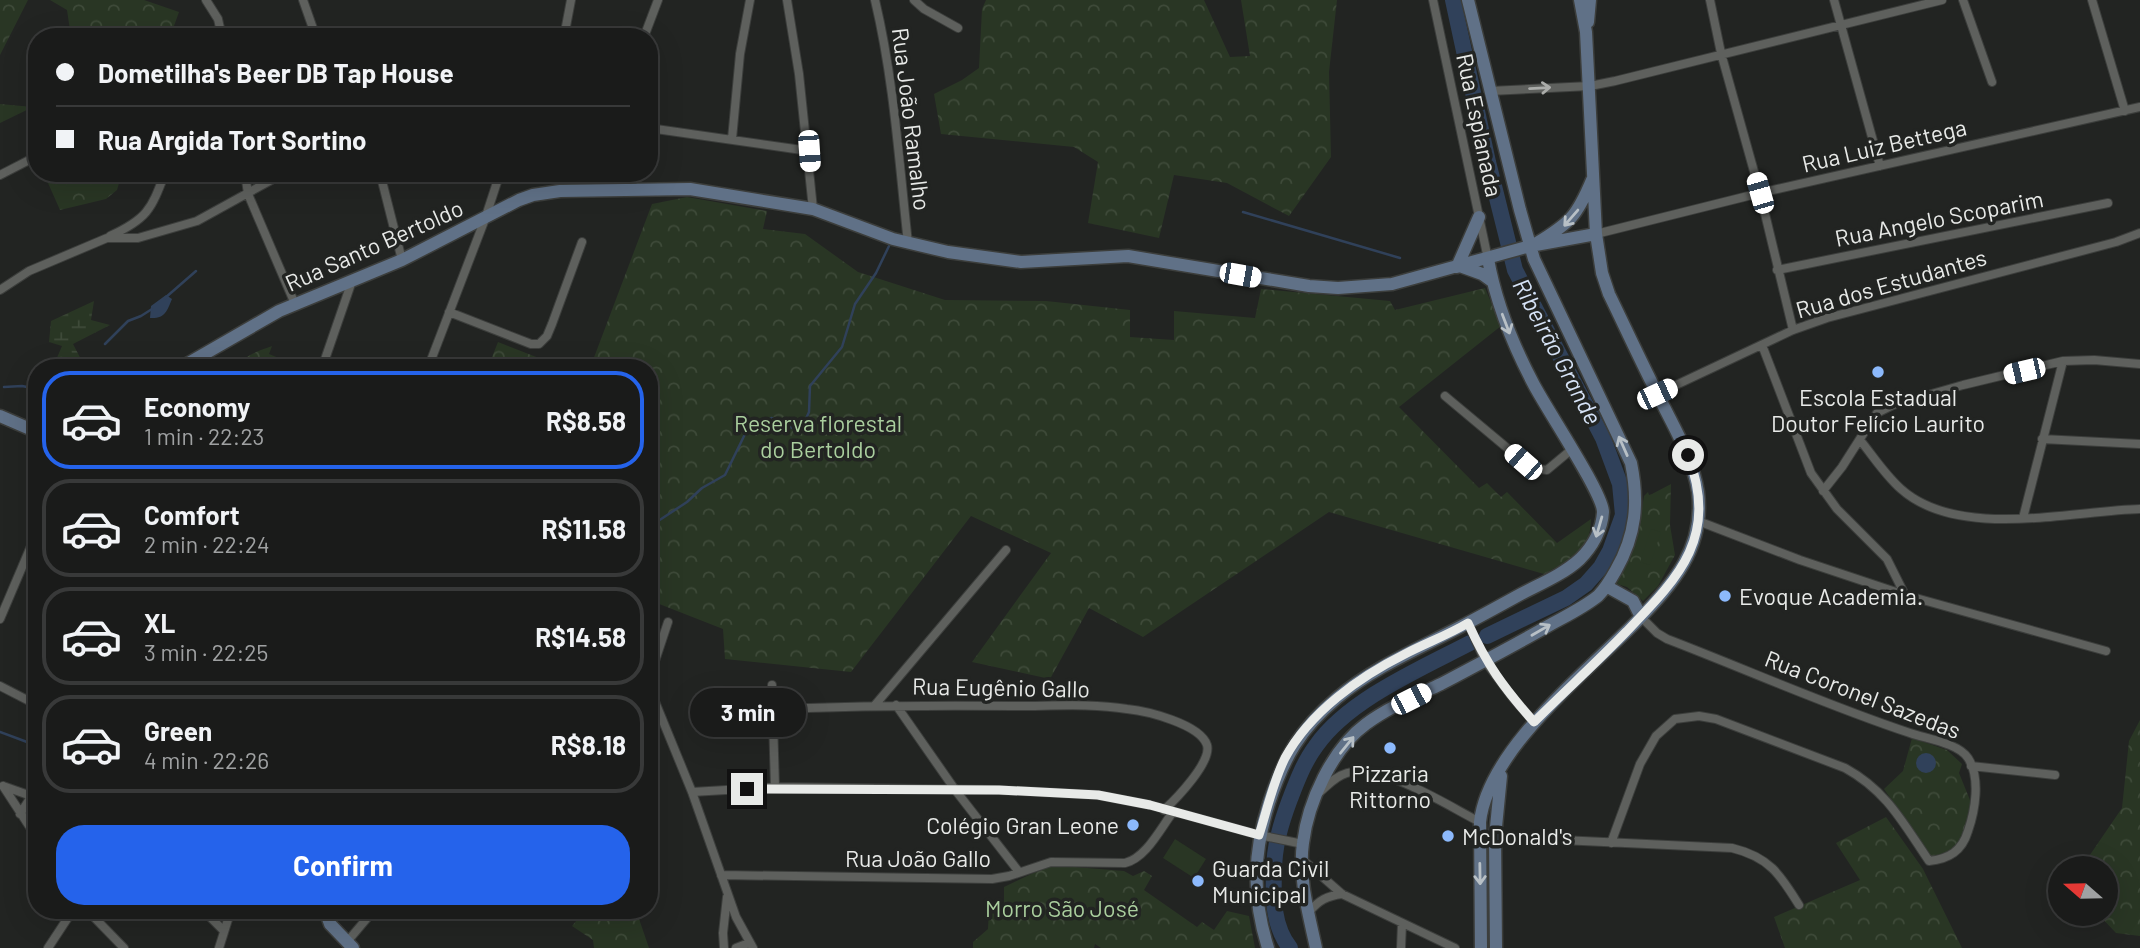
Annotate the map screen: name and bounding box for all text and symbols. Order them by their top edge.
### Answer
street label: Rua João Ramalho [887,26,937,212]
street label: Rua Esplanada [1451,51,1509,199]
text: Dometilha's Beer DB Tap House [98,57,454,88]
one-way arrow [1528,82,1551,95]
street label: Rua Luiz Bettega [1799,112,1969,178]
text: Rua Argida Tort Sortino [98,124,367,155]
car [798,129,821,173]
car [1745,170,1776,216]
street label: Rua Angelo Scoparim [1832,184,2046,252]
street label: Rua Santo Bertoldo [281,193,467,297]
one-way arrow [1563,209,1579,227]
street label: Rua dos Estudantes [1792,242,1990,324]
car [1218,261,1263,289]
water label: Ribeirão Grande [1507,273,1609,429]
one-way arrow [1501,313,1513,335]
car [2002,356,2047,386]
marker: Escola Estadual Doutor Felício Laurito [1870,364,1886,380]
car [1634,376,1681,412]
place label: Escola Estadual Doutor Felício Laurito [1771,383,1985,437]
icon: car [60,389,123,452]
text: Economy [144,391,250,422]
text: R$8.58 [546,405,626,436]
park label: Reserva florestal do Bertoldo [734,409,902,463]
text: 1 min · 22:23 [144,422,264,450]
one-way arrow [1616,436,1629,458]
route start [1672,439,1704,471]
car [1501,440,1546,484]
icon: car [60,497,123,560]
text: Comfort [144,499,240,530]
text: R$11.58 [541,513,626,544]
one-way arrow [1591,516,1604,538]
text: 2 min · 22:24 [144,530,270,558]
place label: Evoque Academia. [1739,582,1923,610]
marker: Evoque Academia. [1717,588,1733,604]
icon: car [60,605,123,668]
text: XL [144,607,175,638]
text: R$14.58 [535,621,626,652]
one-way arrow [1530,623,1551,636]
text: 3 min · 22:25 [144,638,268,666]
street label: Rua Coronel Sazedas [1761,644,1965,744]
street label: Rua Eugênio Gallo [912,671,1090,703]
car [1388,680,1435,718]
callout: 3 min [689,688,805,736]
text: 3 min [721,698,775,726]
icon: car [60,713,123,776]
text: Green [144,715,212,746]
text: R$8.18 [551,729,626,760]
one-way arrow [1339,737,1355,755]
marker: Pizzaria Rittorno [1382,740,1398,756]
text: 4 min · 22:26 [144,746,269,774]
place label: Pizzaria Rittorno [1349,759,1431,813]
route end [731,773,763,805]
place label: Colégio Gran Leone [926,811,1119,839]
marker: Colégio Gran Leone [1125,817,1141,833]
place label: McDonald's [1462,822,1573,850]
button: Confirm [56,825,630,905]
marker: McDonald's [1440,828,1456,844]
street label: Rua João Gallo [845,844,991,872]
place label: Guarda Civil Municipal [1212,854,1329,908]
north arrow [2048,856,2118,926]
map controls [2048,856,2118,926]
one-way arrow [1473,863,1487,886]
marker: Guarda Civil Municipal [1190,873,1206,889]
park label: Morro São José [985,894,1139,922]

